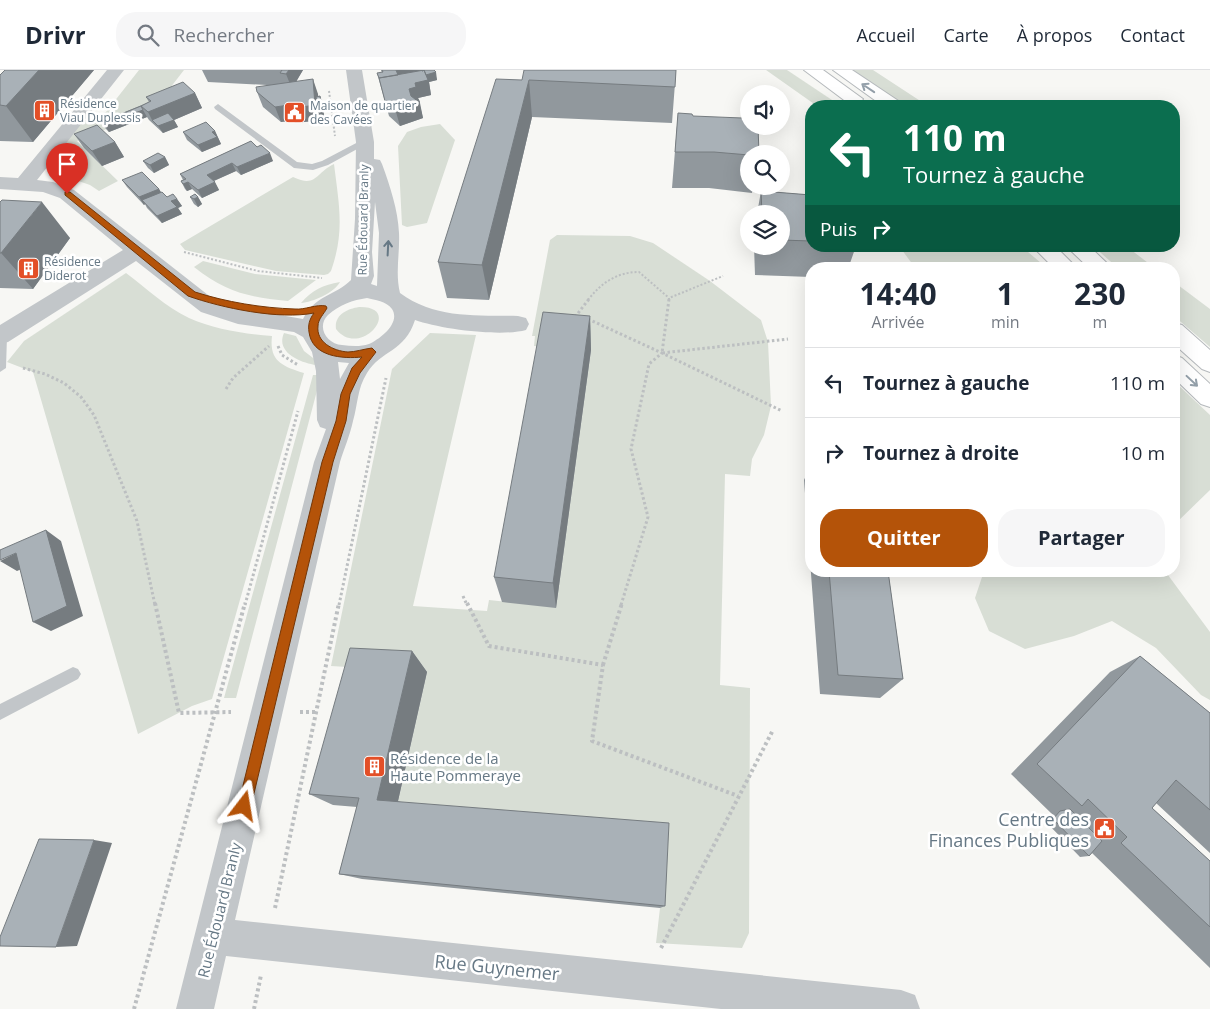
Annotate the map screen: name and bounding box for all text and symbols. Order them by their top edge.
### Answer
search box [116,12,466,57]
text: Drivr [25,18,86,51]
icon: search [134,21,162,49]
text: Rechercher [174,22,274,48]
text: Accueil [857,23,915,47]
text: Carte [943,23,989,47]
text: À propos [1017,23,1092,47]
text: Contact [1120,23,1185,47]
one-way arrow [861,83,875,93]
map controls [740,85,790,255]
button: sound [740,85,790,135]
place label: Résidence Viau Duplessis [60,95,141,126]
place label: Maison de quartier des Cavées [310,97,416,128]
building icon: Résidence Viau Duplessis [32,98,56,122]
public building icon: Maison de quartier des Cavées [282,100,306,124]
text: 110 m [903,114,1007,161]
icon: left [820,120,885,185]
pin [46,143,88,194]
button: search [740,145,790,195]
icon: arrive [53,150,81,178]
text: Tournez à gauche [903,159,1085,189]
street label: Rue Édouard Branly [354,163,372,276]
button: layers [740,205,790,255]
icon: right [867,215,895,243]
text: Puis [820,216,857,242]
one-way arrow [384,240,393,256]
place label: Résidence Diderot [44,253,101,284]
building icon: Résidence Diderot [16,256,40,280]
text: 14:40 [859,273,937,314]
text: 1 [997,273,1014,314]
text: 230 [1074,273,1126,314]
text: Arrivée [871,311,925,333]
text: min [991,311,1020,333]
text: m [1092,311,1107,333]
icon: left [820,369,848,397]
text: Tournez à gauche [863,370,1029,396]
text: 110 m [1110,370,1165,396]
one-way arrow [1186,375,1198,387]
icon: right [820,439,848,467]
text: Tournez à droite [863,440,1019,466]
text: 10 m [1121,440,1165,466]
button: Quitter [820,509,988,567]
button: Partager [998,509,1165,567]
place label: Résidence de la Haute Pommeraye [390,748,521,785]
building icon: Résidence de la Haute Pommeraye [362,755,386,779]
position arrow [217,779,269,831]
place label: Centre des Finances Publiques [928,807,1089,852]
public building icon: Centre des Finances Publiques [1093,817,1117,841]
street label: Rue Édouard Branly [193,840,246,980]
street label: Rue Guynemer [433,949,561,986]

